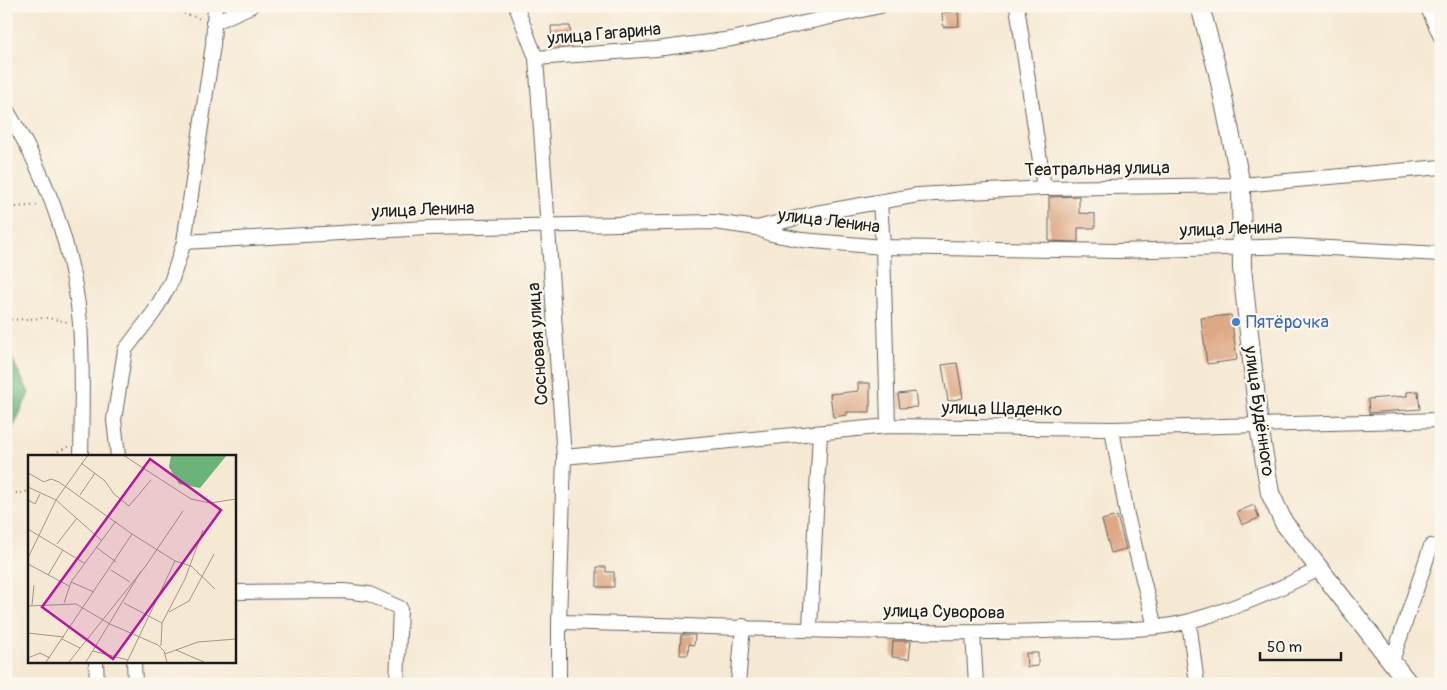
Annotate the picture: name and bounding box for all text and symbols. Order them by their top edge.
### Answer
street label: улица Гагарина [545,18,662,51]
street label: Театральная улица [1024,156,1170,182]
street label: улица Ленина [370,197,475,223]
street label: улица Ленина [776,203,881,239]
street label: улица Ленина [1178,216,1283,242]
street label: Сосновая улица [522,282,554,406]
place label: Пятёрочка [1246,311,1329,334]
marker: Пятёрочка [1230,316,1242,328]
street label: улица Будённого [1238,343,1280,478]
street label: улица Щаденко [940,396,1063,422]
inset map [28,455,235,662]
street label: улица Суворова [882,599,1005,625]
scale bar [1260,630,1341,662]
text: 50 m [1267,638,1302,657]

